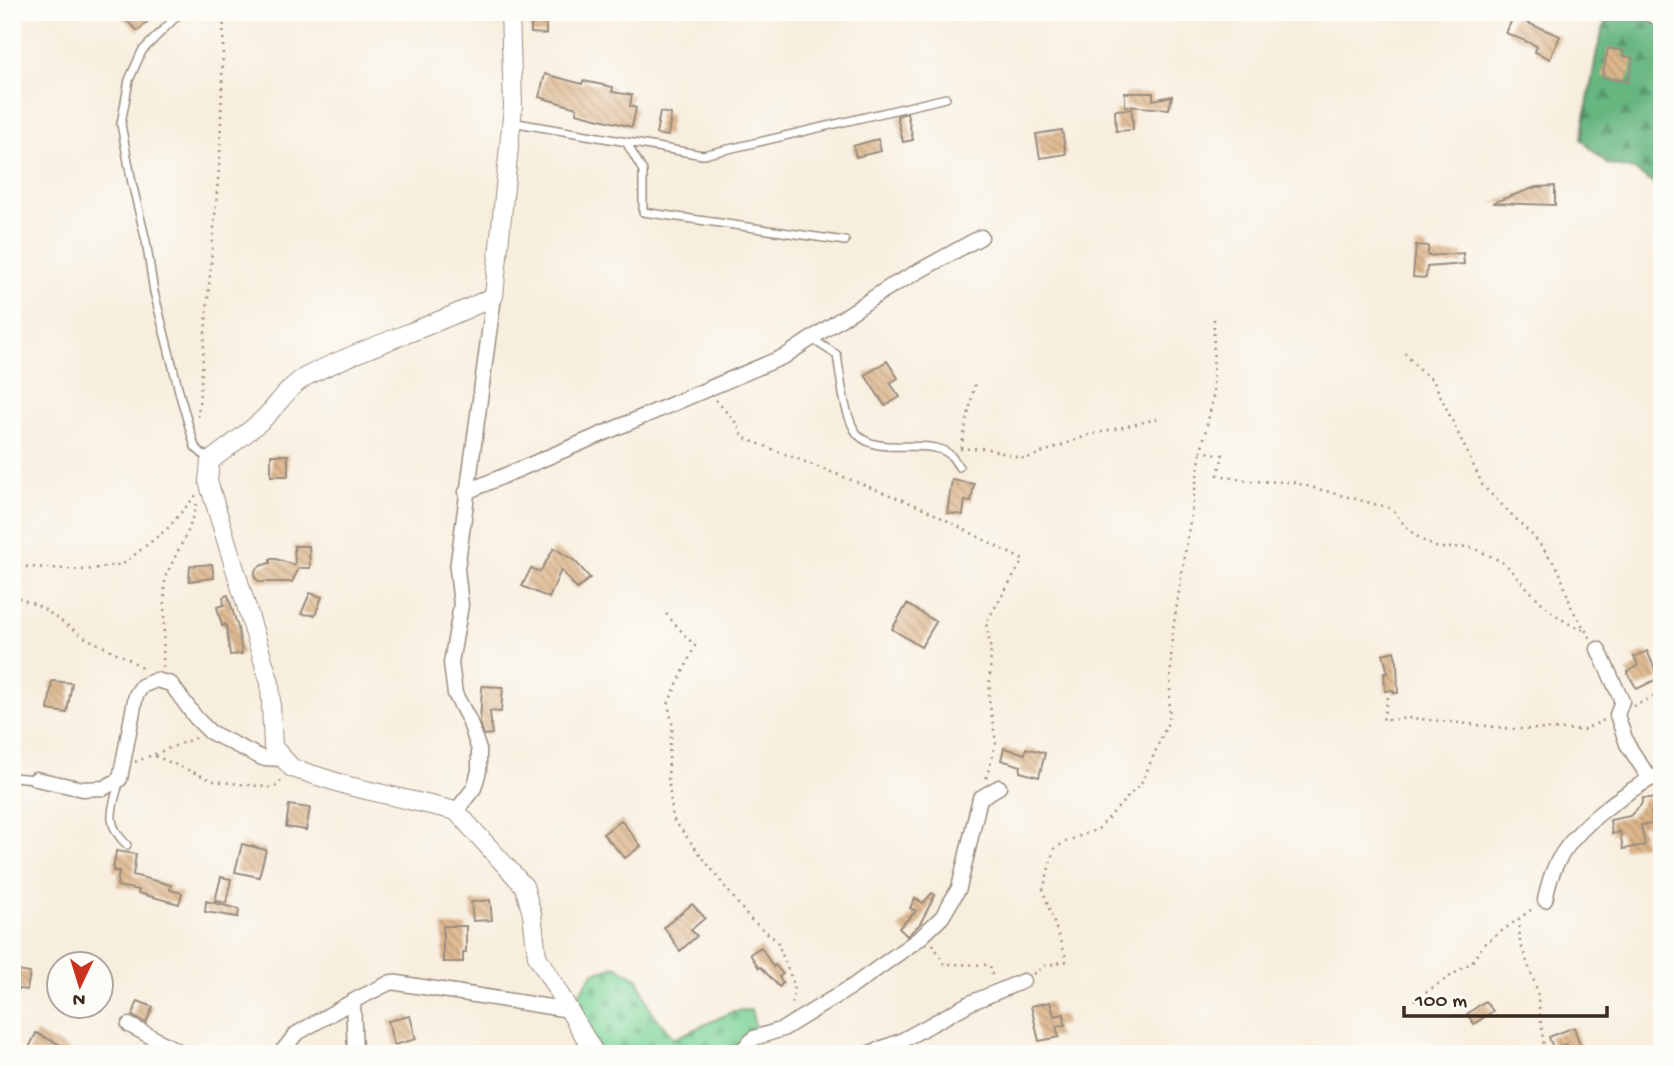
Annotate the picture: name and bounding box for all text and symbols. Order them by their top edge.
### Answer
north arrow [46,950,116,1020]
scale bar [1404,975,1608,1019]
text: N [72,987,86,1010]
text: 100 m [1414,990,1467,1015]

